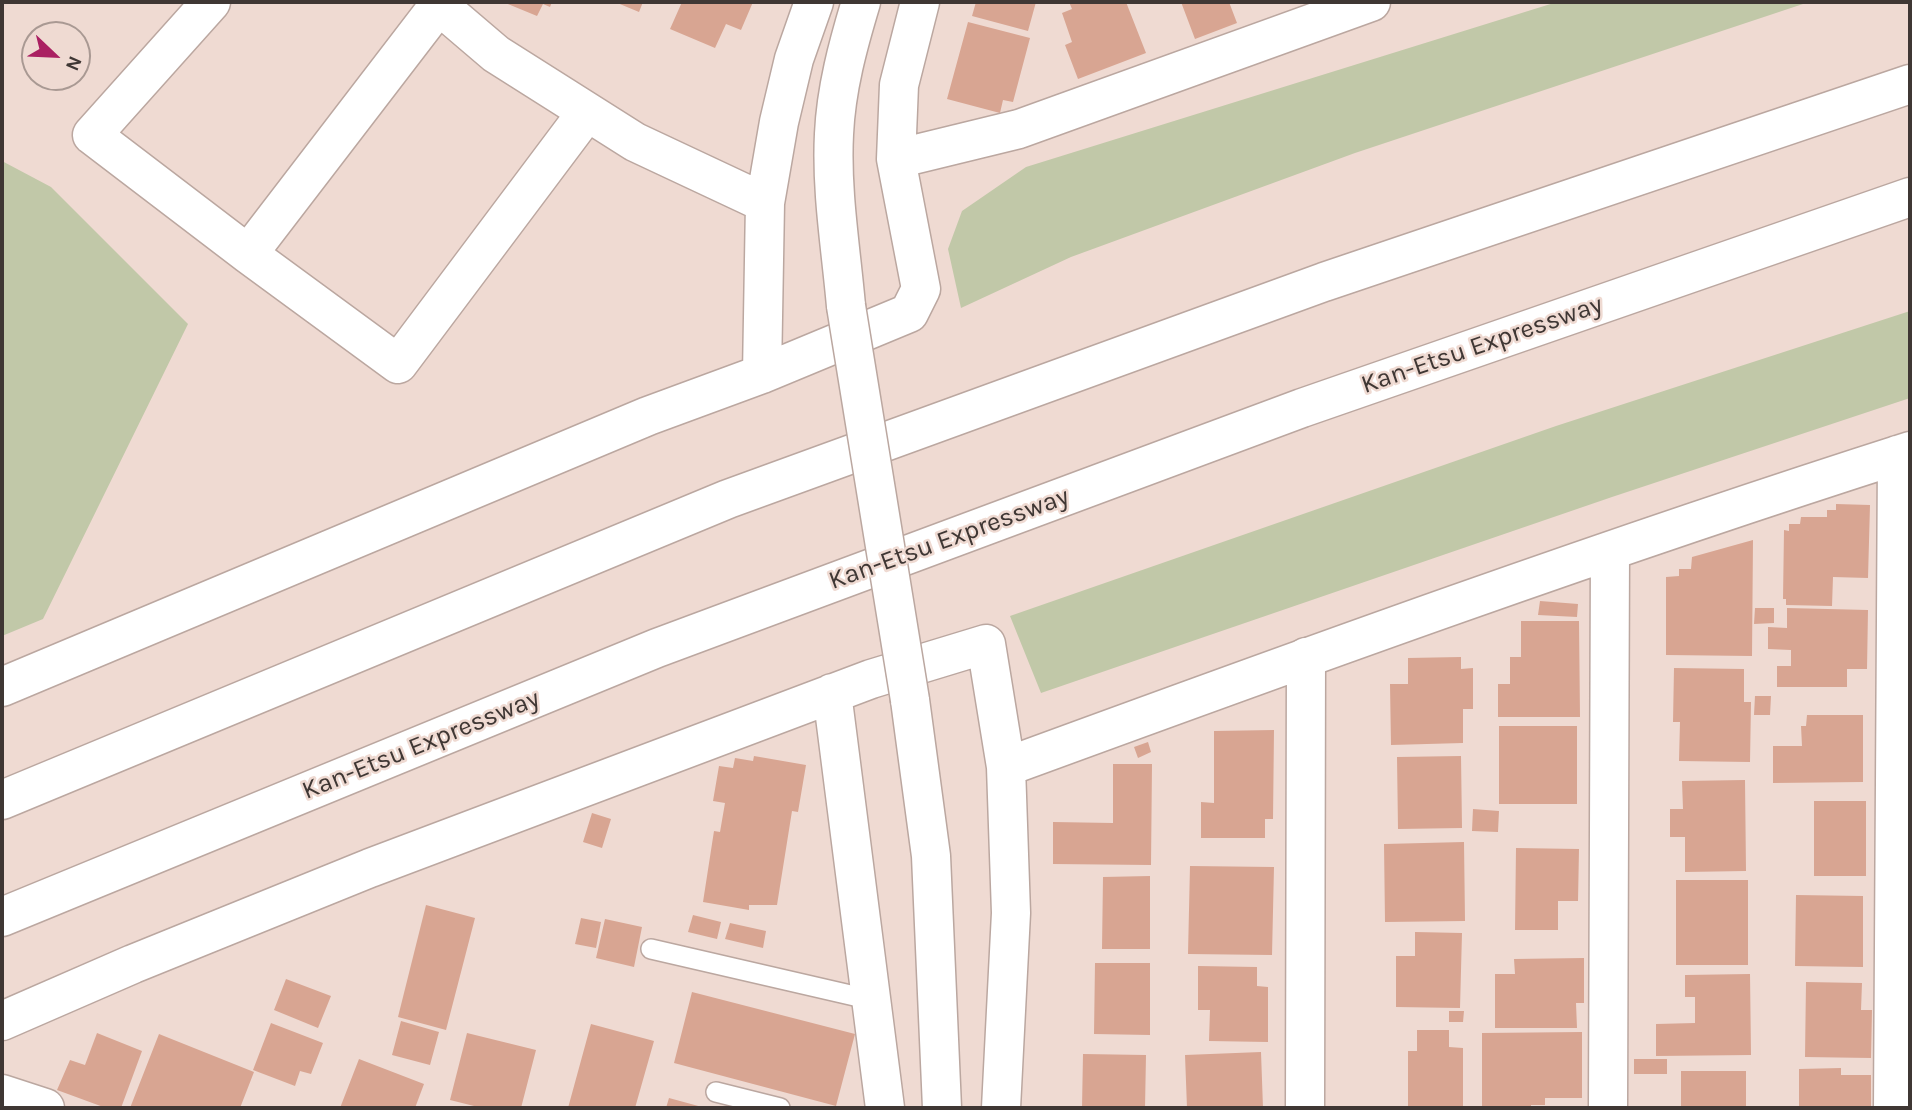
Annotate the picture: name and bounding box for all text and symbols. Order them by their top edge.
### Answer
north arrow [21,21,91,91]
text: N [61,53,86,74]
street label: Kan-Etsu Expressway [1357,289,1607,401]
street label: Kan-Etsu Expressway [825,481,1073,597]
street label: Kan-Etsu Expressway [298,683,544,807]

